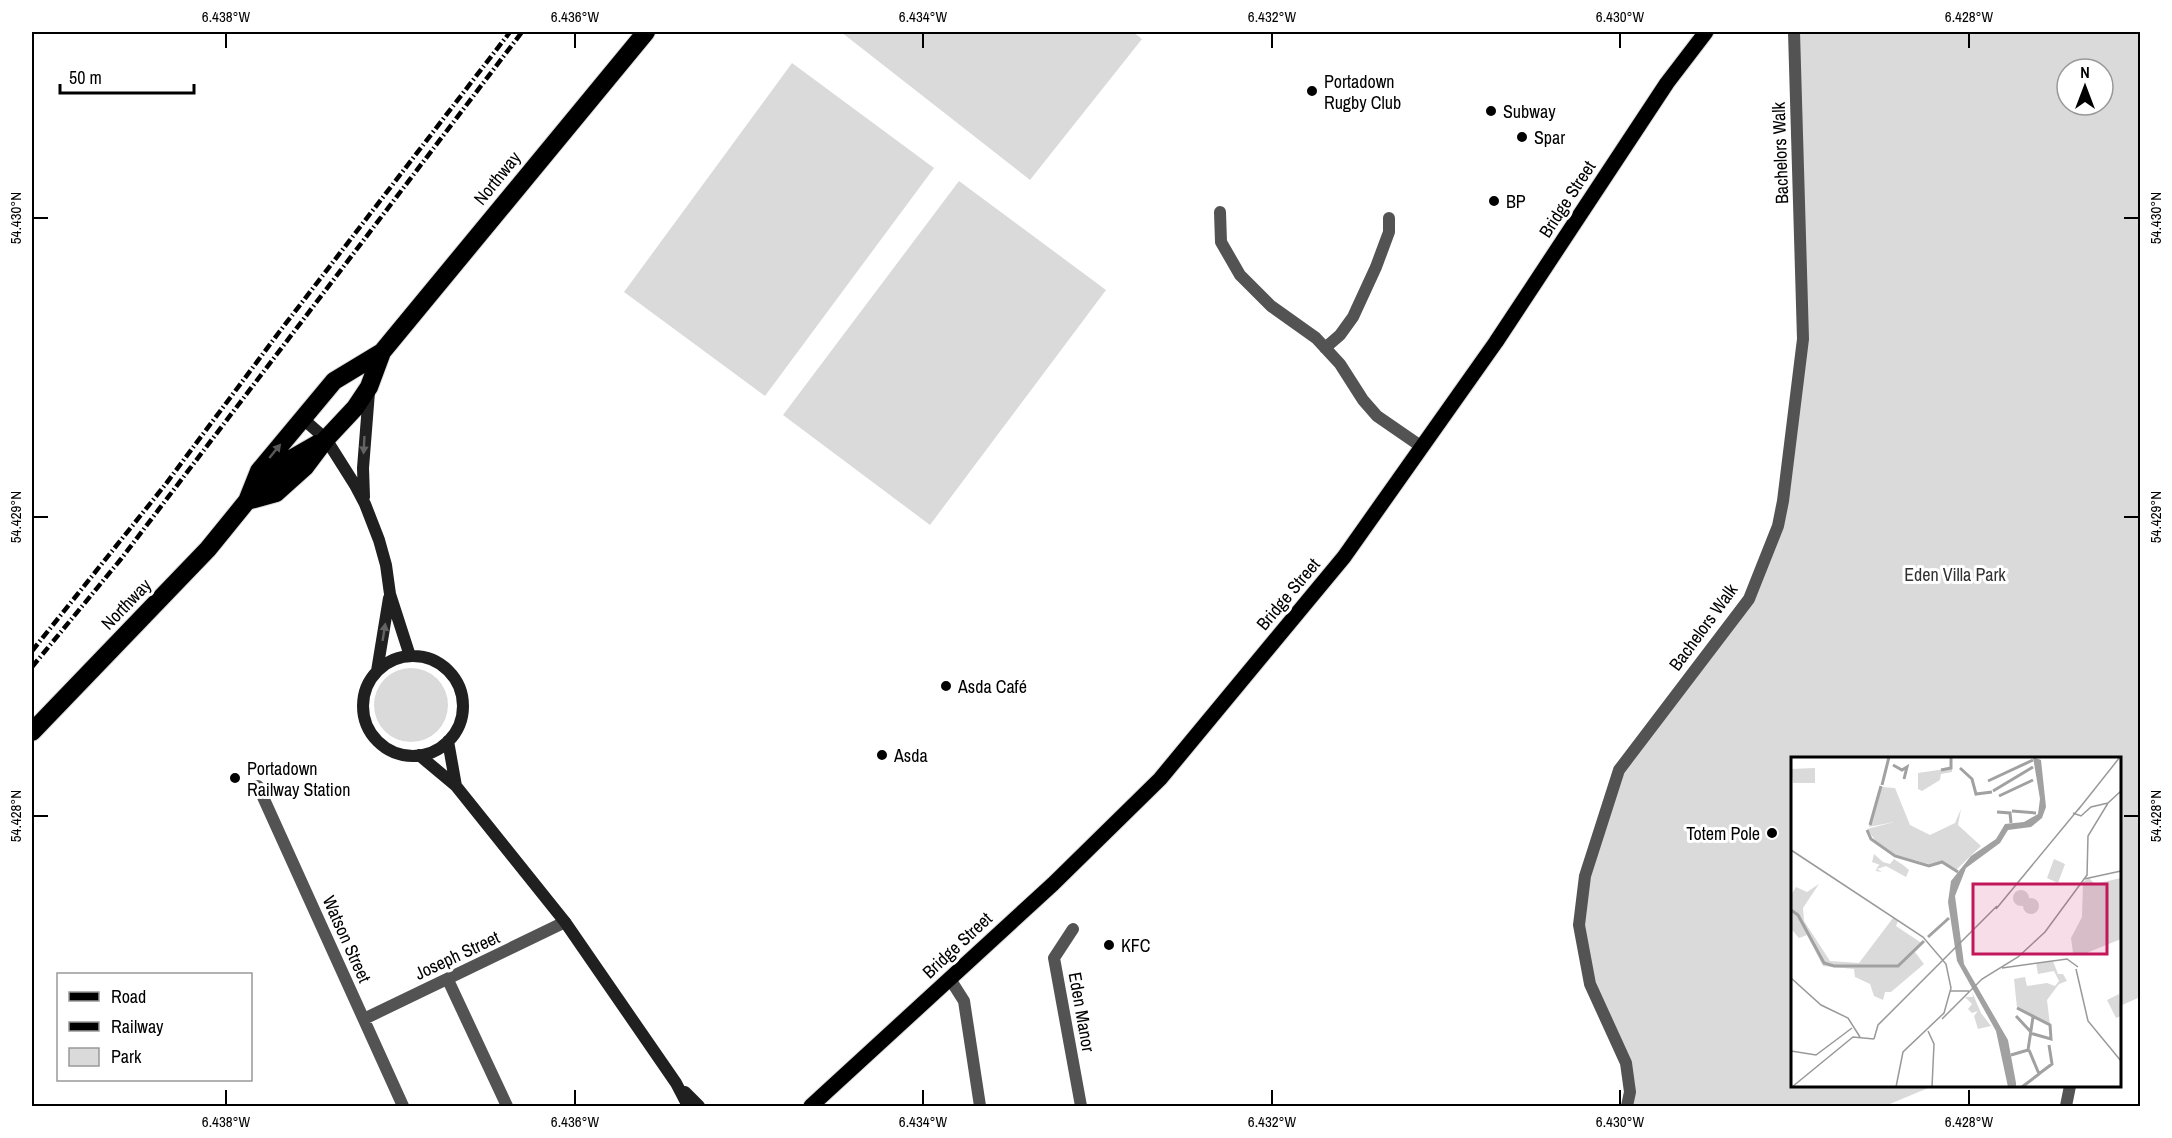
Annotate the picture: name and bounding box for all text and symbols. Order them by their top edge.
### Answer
text: 6.438°W [202,6,251,27]
text: 6.436°W [551,6,600,27]
text: 6.434°W [899,6,948,27]
text: 6.432°W [1248,6,1297,27]
text: 6.430°W [1596,6,1645,27]
text: 6.428°W [1945,6,1994,27]
scale bar [60,57,194,95]
north arrow [2055,57,2115,117]
text: N [2080,61,2090,83]
text: 50 m [69,65,102,90]
place label: Portadown Rugby Club [1324,69,1401,115]
marker: Portadown Rugby Club [1305,84,1319,98]
place label: Subway [1503,99,1556,124]
street label: Bachelors Walk [1766,101,1794,204]
marker: Subway [1484,104,1498,118]
place label: Spar [1534,125,1565,150]
marker: Spar [1515,130,1529,144]
street label: Northway [468,145,527,210]
street label: Bridge Street [1533,156,1601,242]
place label: BP [1506,189,1526,214]
text: 54.430°N [5,192,26,244]
text: 54.430°N [2145,192,2166,244]
marker: BP [1487,194,1501,208]
one-way arrow [359,435,368,454]
one-way arrow [269,443,281,458]
text: 54.429°N [5,491,26,543]
text: 54.429°N [2145,491,2166,543]
street label: Bridge Street [1250,553,1326,635]
park label: Eden Villa Park [1904,562,2006,587]
street label: Northway [95,572,157,635]
street label: Bachelors Walk [1663,578,1743,676]
one-way arrow [379,623,388,642]
place label: Asda Café [957,674,1027,699]
marker: Asda Café [939,679,953,693]
place label: Asda [893,743,928,768]
marker: Asda [875,748,889,762]
place label: Portadown Railway Station [247,756,350,802]
inset map [1791,757,2121,1087]
marker: Portadown Railway Station [228,771,242,785]
text: 54.428°N [5,790,26,842]
text: 54.428°N [2145,790,2166,842]
place label: Totem Pole [1686,821,1760,846]
marker: Totem Pole [1765,826,1779,840]
street label: Watson Street [317,891,377,987]
street label: Bridge Street [917,906,997,984]
street label: Joseph Street [410,924,504,986]
place label: KFC [1121,933,1151,958]
marker: KFC [1102,938,1116,952]
street label: Eden Manor [1063,970,1101,1054]
legend [57,973,252,1081]
text: Road [111,984,146,1009]
text: Railway [111,1014,164,1039]
text: Park [111,1044,142,1069]
text: 6.438°W [202,1111,251,1132]
text: 6.436°W [551,1111,600,1132]
text: 6.434°W [899,1111,948,1132]
text: 6.432°W [1248,1111,1297,1132]
text: 6.430°W [1596,1111,1645,1132]
text: 6.428°W [1945,1111,1994,1132]

